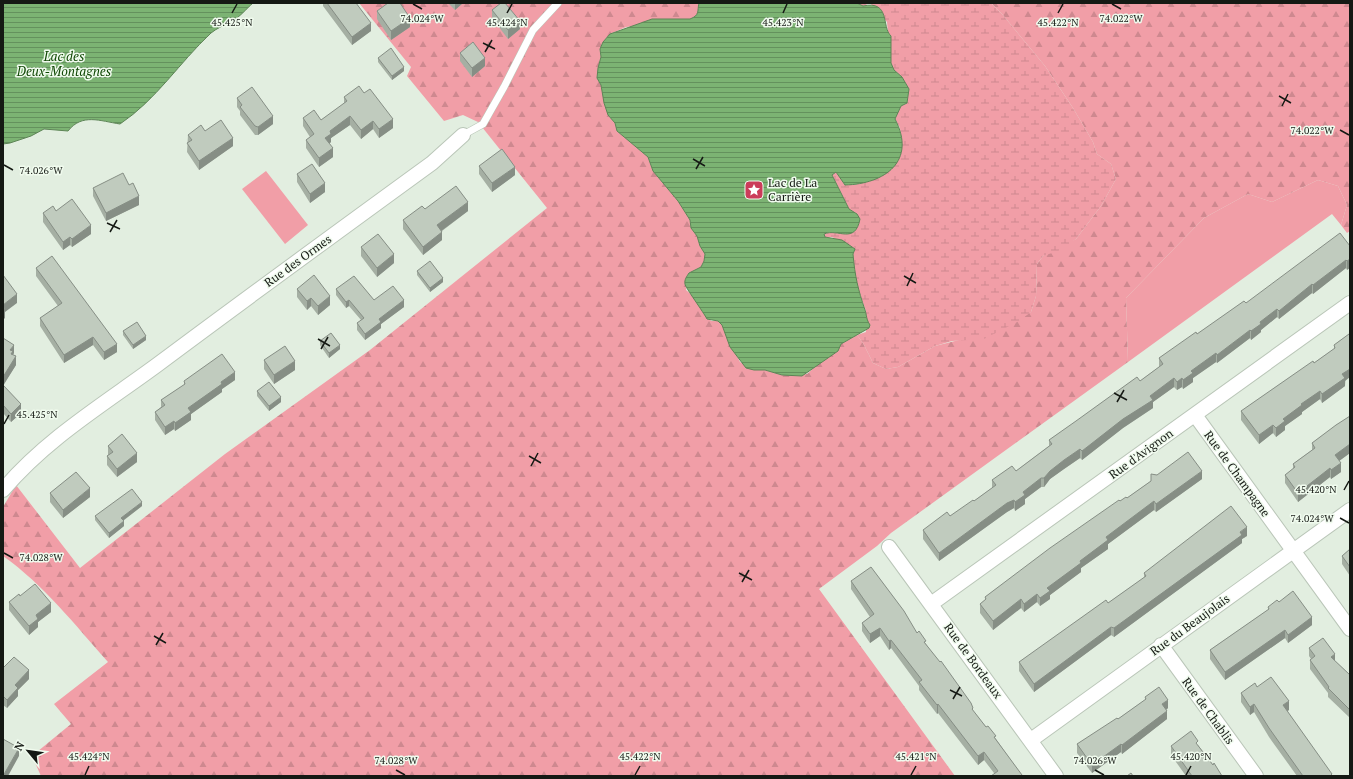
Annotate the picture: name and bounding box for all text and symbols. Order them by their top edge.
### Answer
text: 74.024°W [400,12,444,25]
text: 74.022°W [1099,12,1143,25]
text: 45.425°N [212,16,253,29]
text: 45.424°N [487,16,528,29]
text: 45.423°N [763,16,804,29]
text: 45.422°N [1038,16,1079,29]
water label: Lac des Deux-Montagnes [16,47,112,80]
text: 74.022°W [1290,124,1334,137]
text: 74.026°W [19,164,63,177]
place label: Lac de La Carrière [768,175,817,204]
place icon: Lac de La Carrière [743,179,765,201]
street label: Rue des Ormes [261,231,334,290]
text: 45.425°N [17,408,58,421]
street label: Rue d'Avignon [1106,425,1176,482]
street label: Rue de Champagne [1201,428,1274,520]
text: 45.420°N [1296,483,1337,496]
text: 74.024°W [1290,512,1334,525]
text: 74.028°W [19,551,63,564]
street label: Rue du Beaujolais [1147,591,1232,659]
street label: Rue de Bordeaux [941,620,1006,702]
street label: Rue de Chablis [1179,674,1238,747]
north arrow [8,731,48,771]
text: N [11,739,28,753]
text: 45.424°N [69,750,110,763]
text: 45.422°N [620,750,661,763]
text: 45.421°N [896,750,937,763]
text: 45.420°N [1171,750,1212,763]
text: 74.028°W [374,754,418,767]
text: 74.026°W [1073,754,1117,767]

